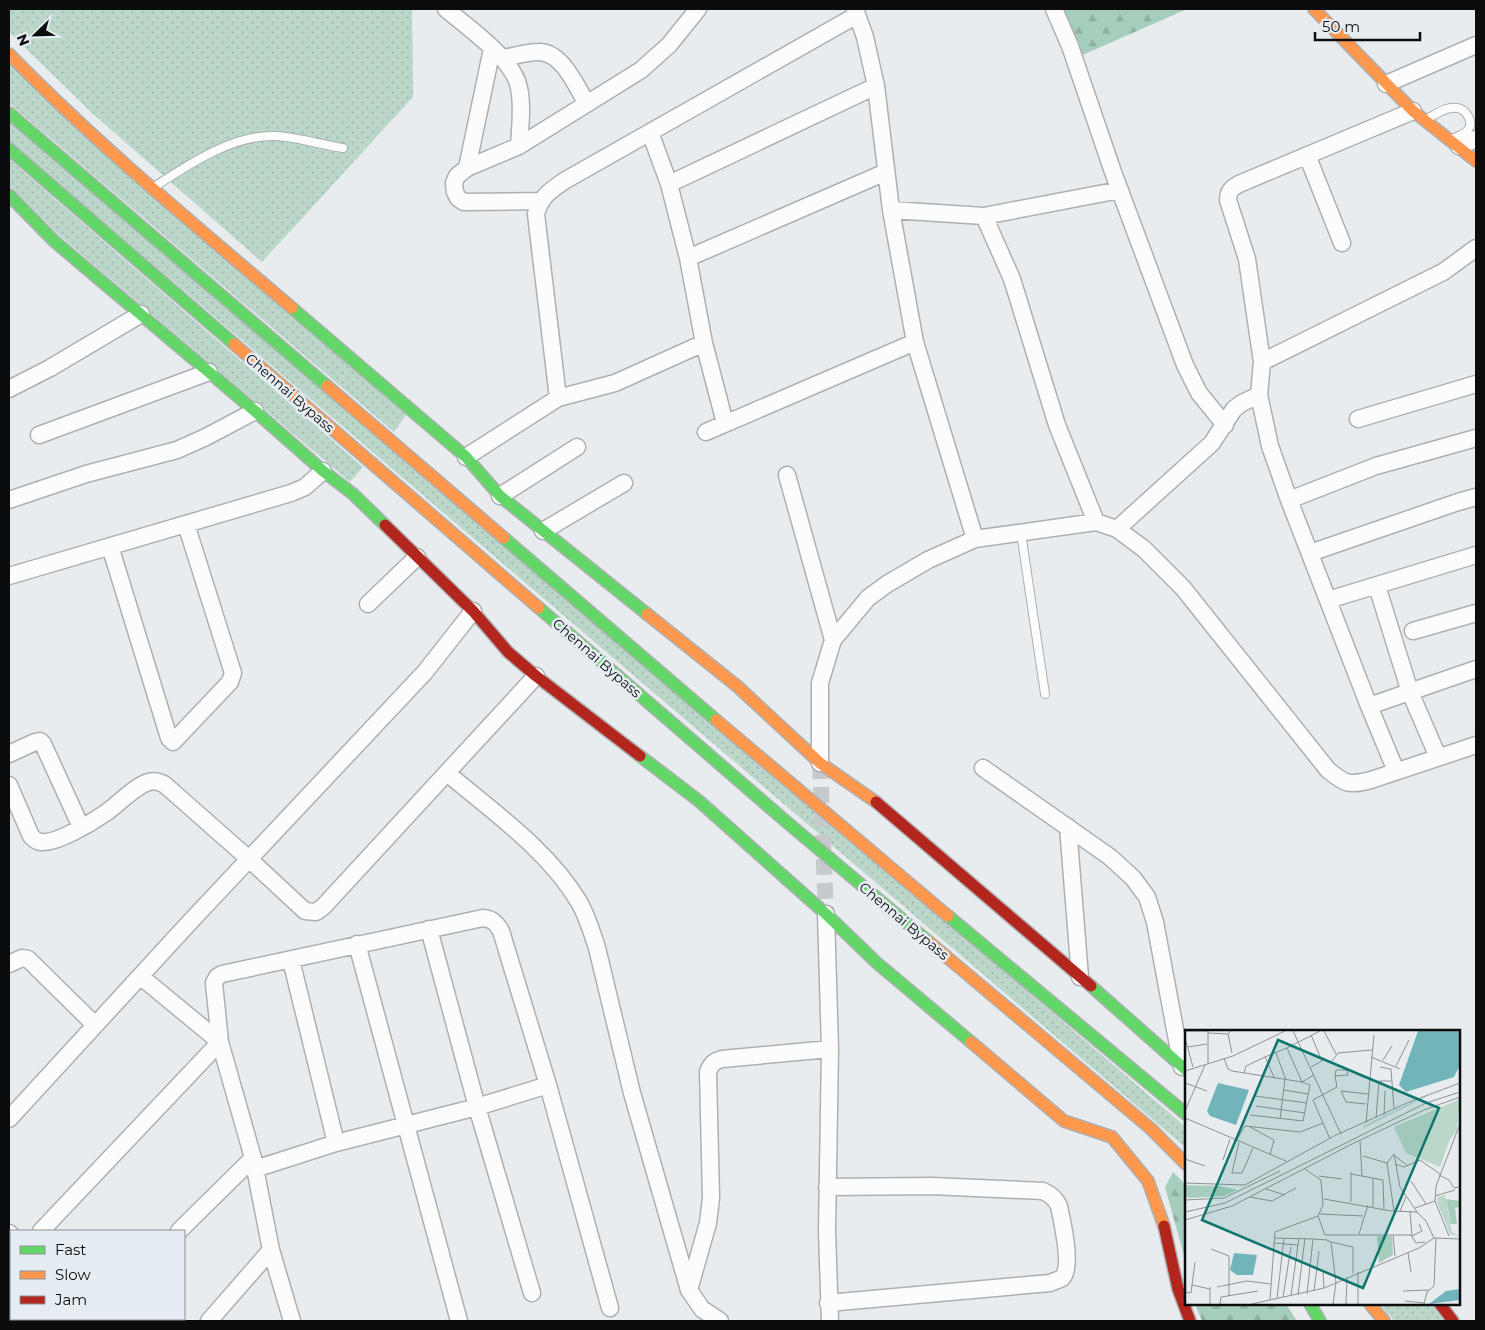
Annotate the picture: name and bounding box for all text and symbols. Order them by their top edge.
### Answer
north arrow [10,10,60,60]
scale bar [1315,10,1420,42]
text: 50 m [1322,17,1360,36]
text: N [13,31,34,49]
street label: Chennai Bypass [242,349,338,437]
street label: Chennai Bypass [549,614,645,702]
street label: Chennai Bypass [855,878,953,964]
inset map [1185,1030,1460,1305]
legend [10,1230,185,1320]
text: Fast [55,1240,86,1259]
text: Slow [55,1265,91,1284]
text: Jam [54,1290,87,1309]

